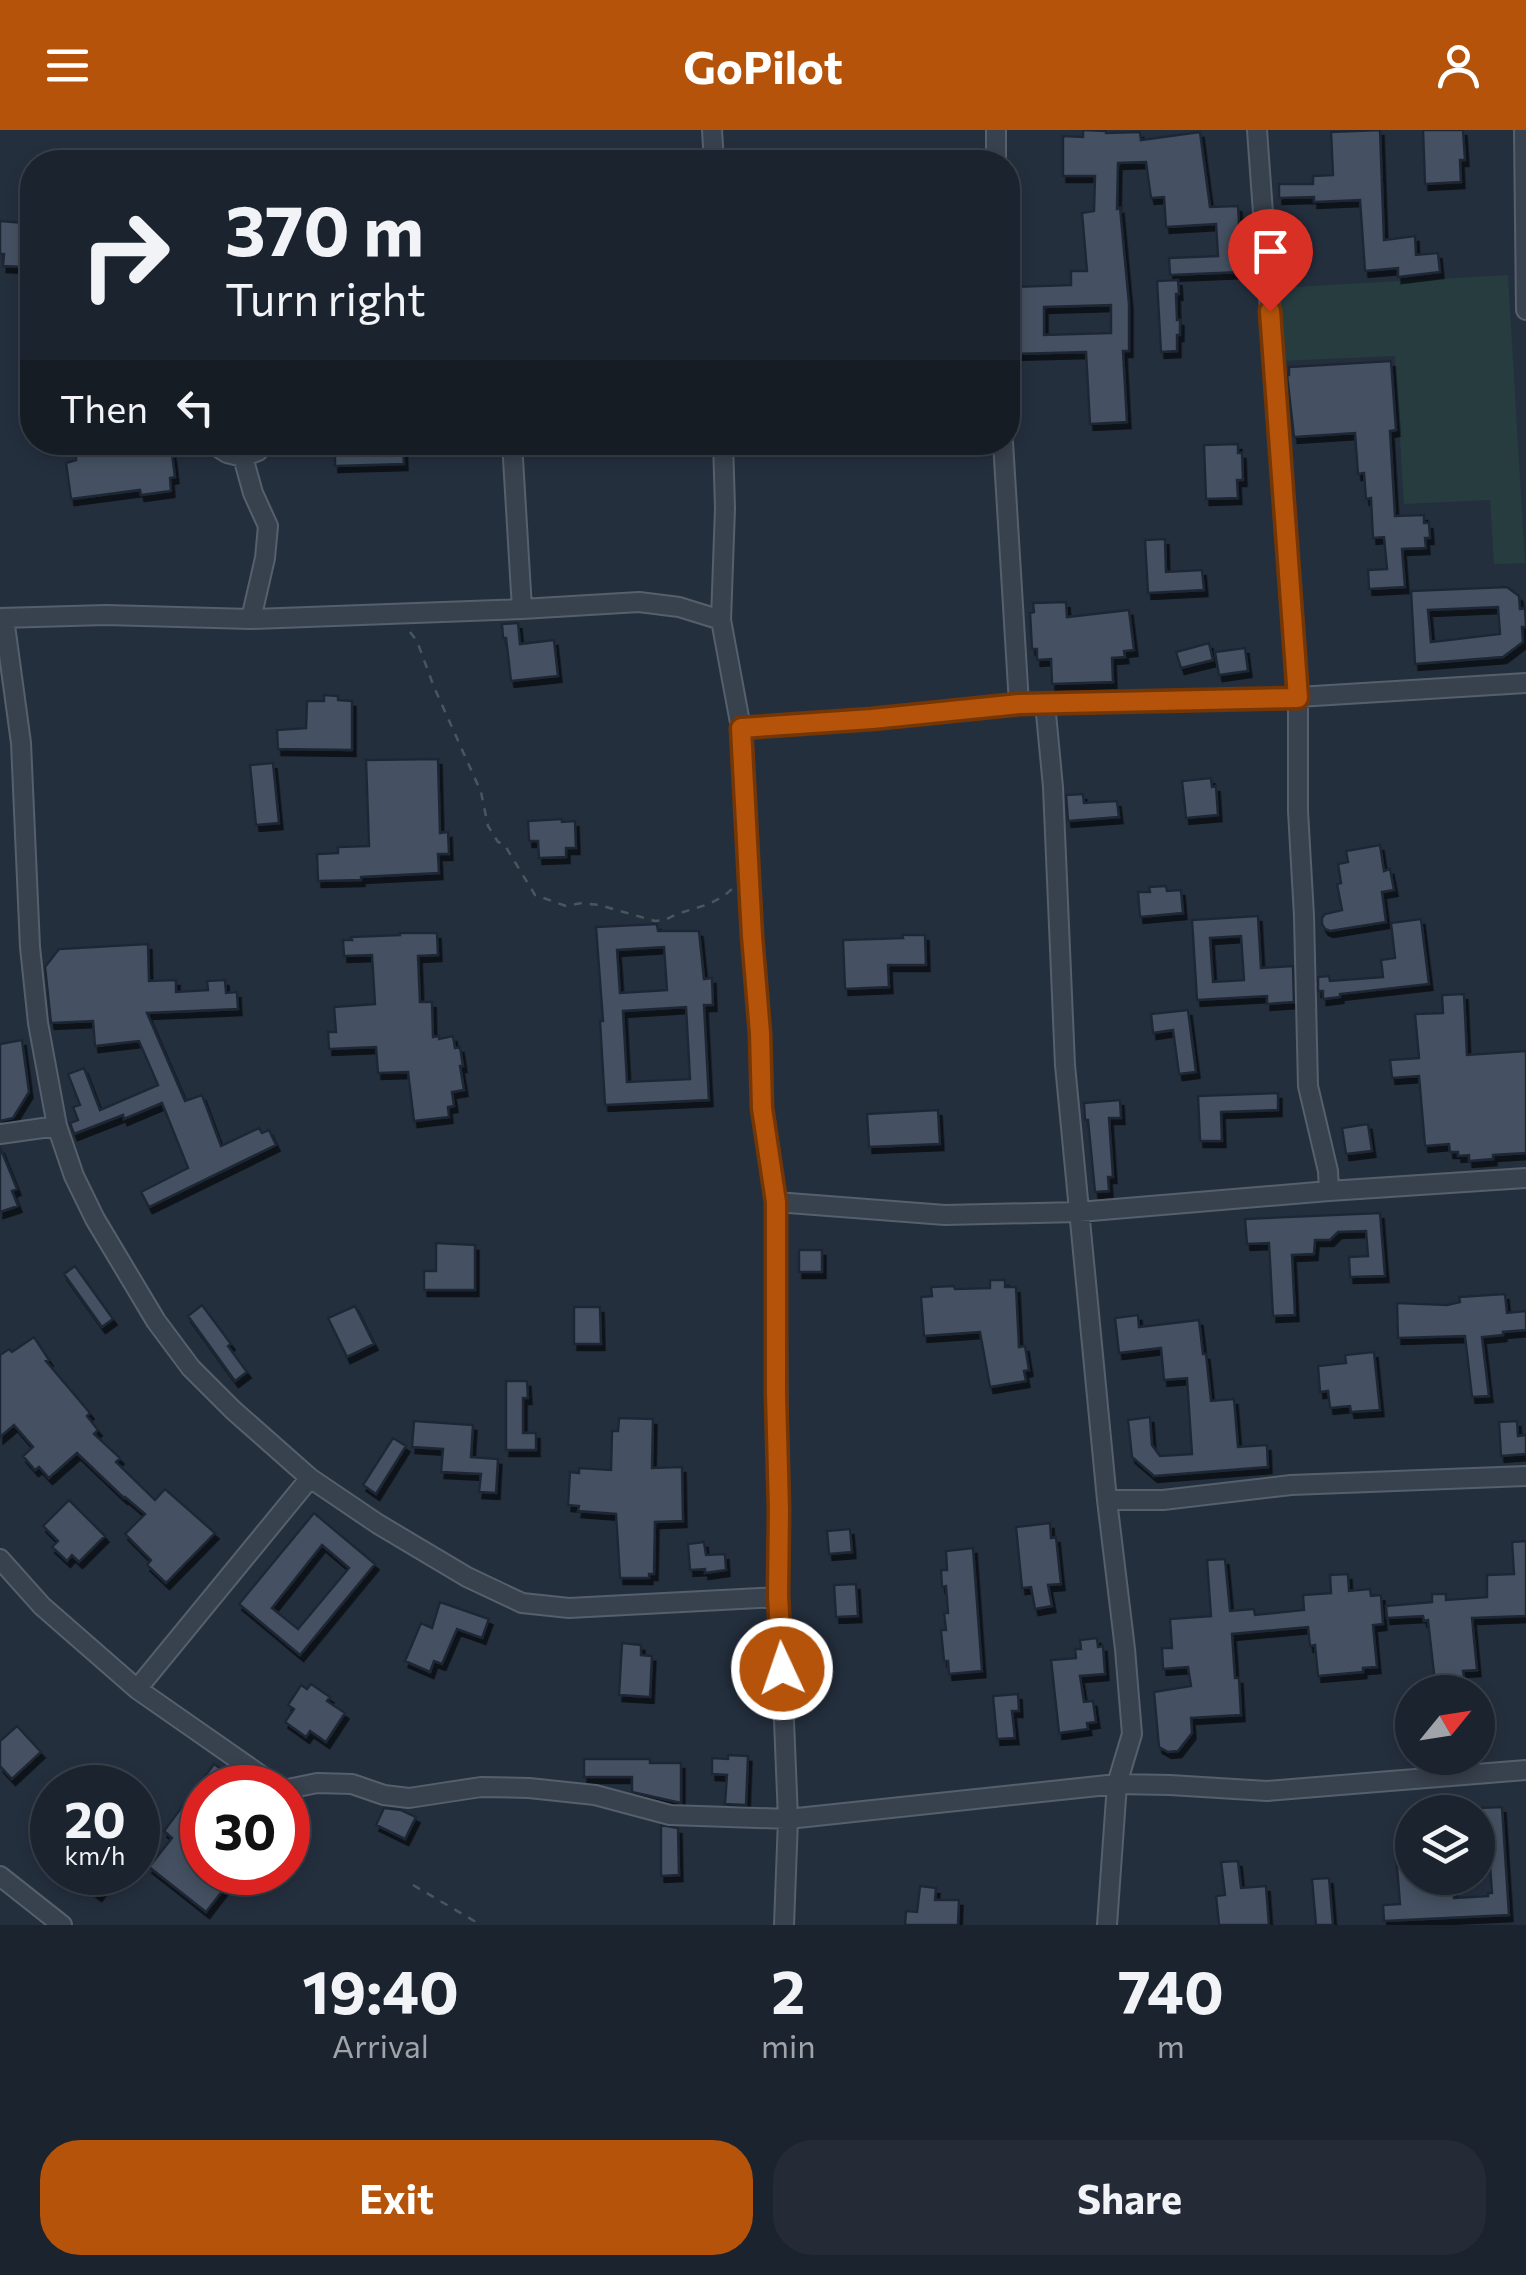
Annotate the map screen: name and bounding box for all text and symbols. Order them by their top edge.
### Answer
icon: menu [40,38,95,93]
text: GoPilot [683,38,843,93]
icon: person [1431,38,1486,93]
text: 370 m [225,185,424,270]
icon: right [60,190,190,320]
pin [1228,209,1313,312]
icon: arrive [1243,224,1298,279]
text: Turn right [225,270,426,325]
icon: left [168,380,223,435]
text: Then [60,384,148,431]
position arrow [730,1617,834,1721]
north arrow [1395,1675,1495,1775]
map controls [1395,1675,1495,1895]
speed limit sign: 30 [180,1765,310,1895]
text: 20 [64,1787,126,1848]
button: layers [1395,1795,1495,1895]
text: km/h [65,1840,125,1870]
text: 19:40 [302,1953,459,2026]
text: 2 [771,1953,805,2026]
text: 740 [1118,1953,1224,2026]
text: Arrival [332,2025,429,2065]
text: min [761,2025,816,2065]
text: m [1157,2025,1185,2065]
button: Exit [40,2140,753,2255]
button: Share [773,2140,1486,2255]

